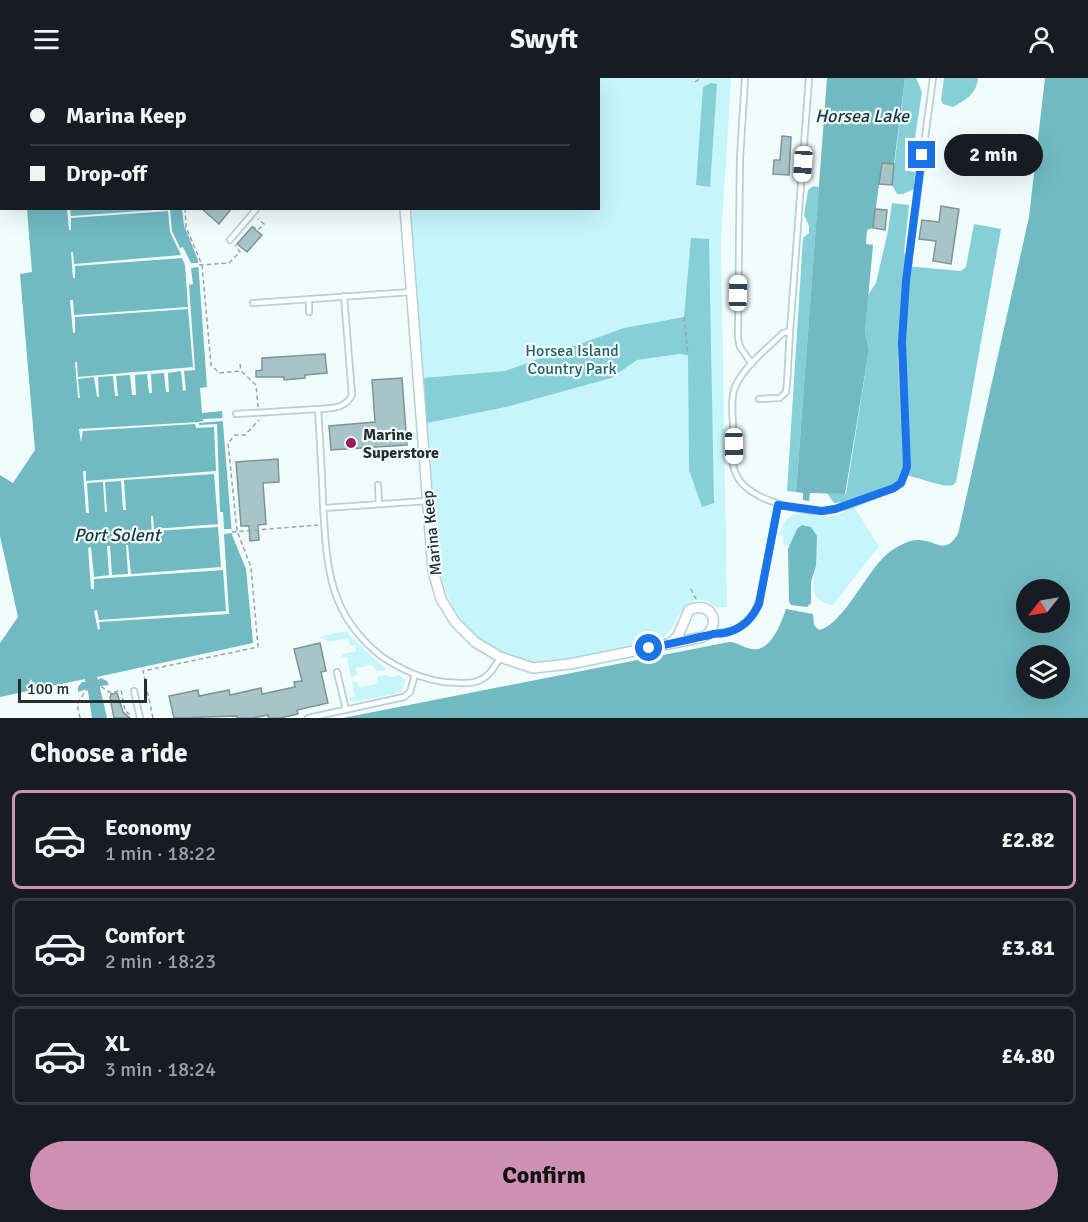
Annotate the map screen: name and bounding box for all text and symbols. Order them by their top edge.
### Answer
icon: menu [30,23,63,56]
text: Swyft [510,23,578,56]
icon: person [1025,23,1058,56]
text: Marina Keep [66,102,187,129]
water label: Horsea Lake [815,105,910,127]
callout: 2 min [943,134,1042,176]
route end [908,141,935,168]
text: 2 min [969,142,1018,167]
car [793,145,813,183]
text: Drop-off [66,160,147,187]
car [729,275,747,311]
park label: Horsea Island Country Park [525,341,619,379]
place label: Marine Superstore [363,425,439,463]
car [725,428,743,464]
marker: Marine Superstore [344,436,358,450]
street label: Marina Keep [418,489,446,577]
water label: Port Solent [74,524,163,546]
north arrow [1016,579,1070,633]
map controls [1016,579,1070,699]
route start [635,634,662,661]
button: layers [1016,645,1070,699]
scale bar [18,676,147,704]
text: 100 m [27,679,69,699]
text: Choose a ride [30,737,188,770]
icon: car [33,813,87,867]
text: Economy [105,814,191,841]
text: £2.82 [1001,826,1055,853]
text: 1 min · 18:22 [105,841,216,866]
icon: car [33,921,87,975]
text: Comfort [105,922,185,949]
text: £3.81 [1001,934,1055,961]
text: 2 min · 18:23 [105,949,216,974]
icon: car [33,1029,87,1083]
text: XL [105,1030,130,1057]
text: £4.80 [1001,1042,1055,1069]
text: 3 min · 18:24 [105,1057,216,1082]
button: Confirm [30,1141,1058,1210]

